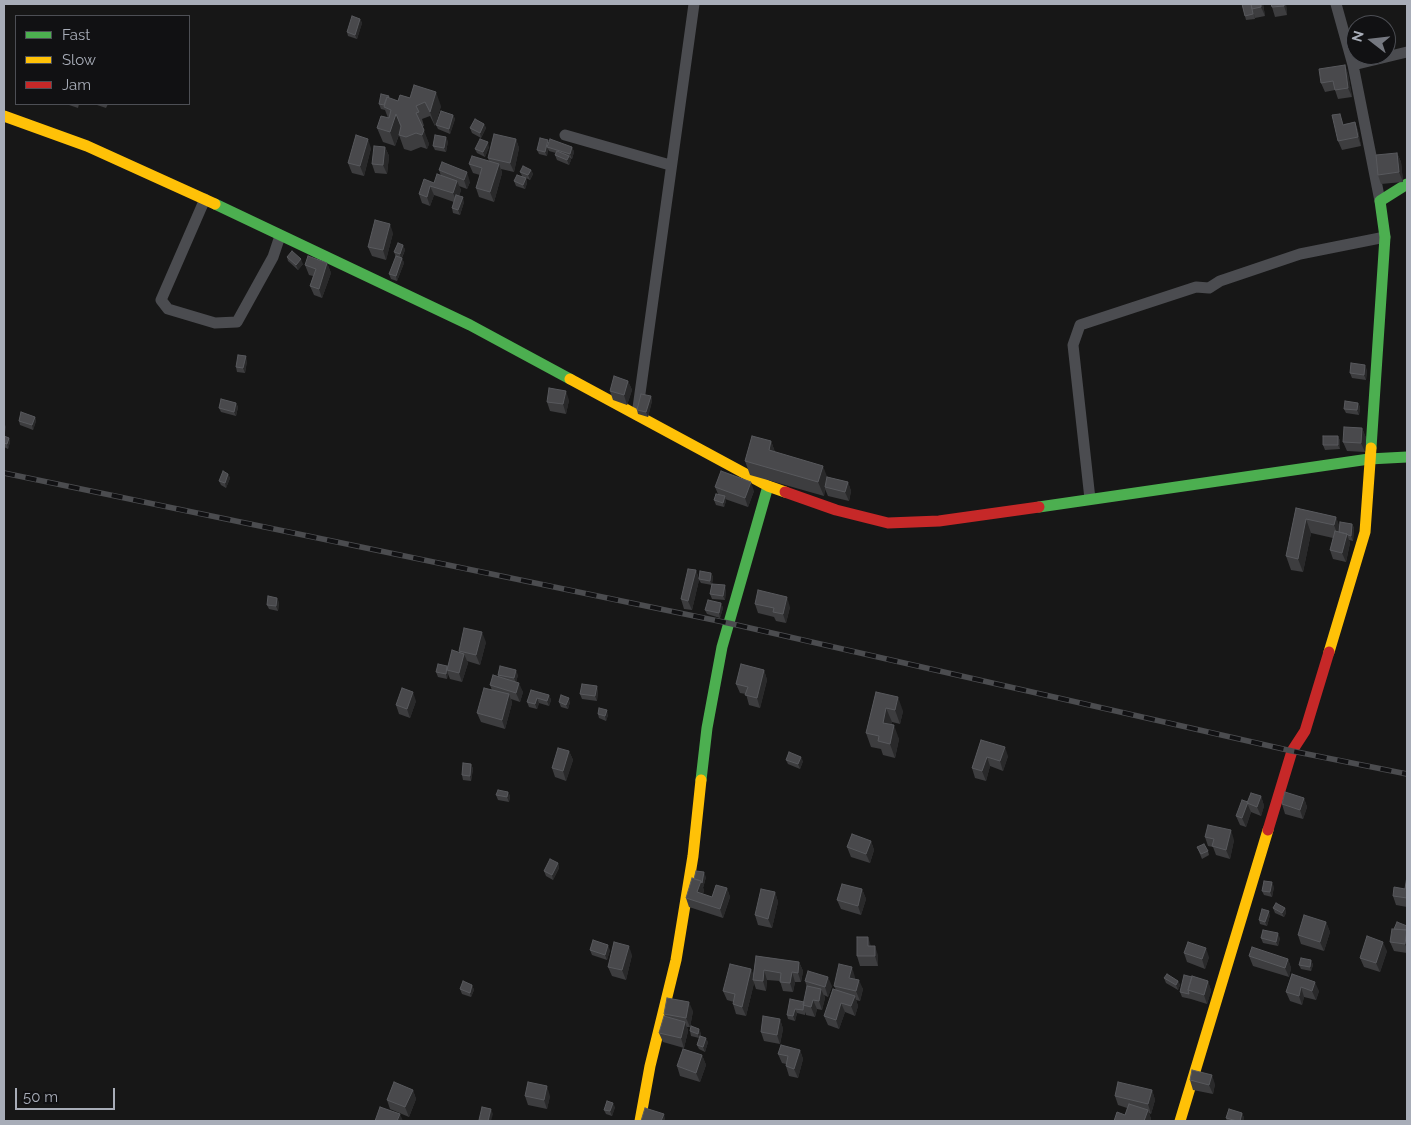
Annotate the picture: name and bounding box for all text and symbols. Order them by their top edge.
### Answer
legend [15,15,190,105]
north arrow [1346,15,1396,65]
text: Fast [62,26,90,44]
text: N [1348,29,1367,43]
text: Slow [62,51,96,69]
text: Jam [62,76,91,94]
scale bar [18,1078,118,1110]
text: 50 m [23,1088,58,1106]

